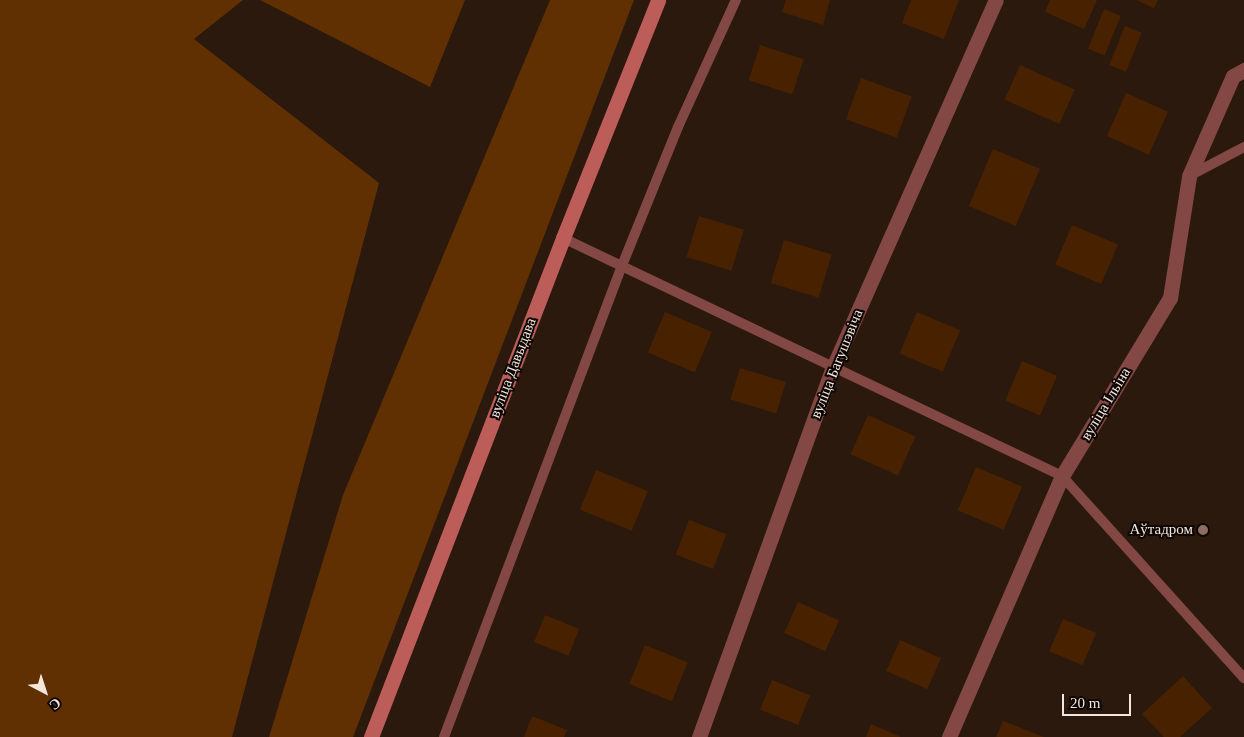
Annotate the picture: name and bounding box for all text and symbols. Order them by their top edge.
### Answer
street label: вуліца Багушэвіча [807,307,867,421]
street label: вуліца Давыдава [486,316,540,420]
street label: вуліца Ільіна [1077,364,1135,444]
place label: Аўтадром [1129,521,1193,539]
marker: Аўтадром [1197,524,1209,536]
north arrow [20,667,70,717]
scale bar [1064,684,1133,716]
text: С [46,695,64,713]
text: 20 m [1070,695,1100,711]

